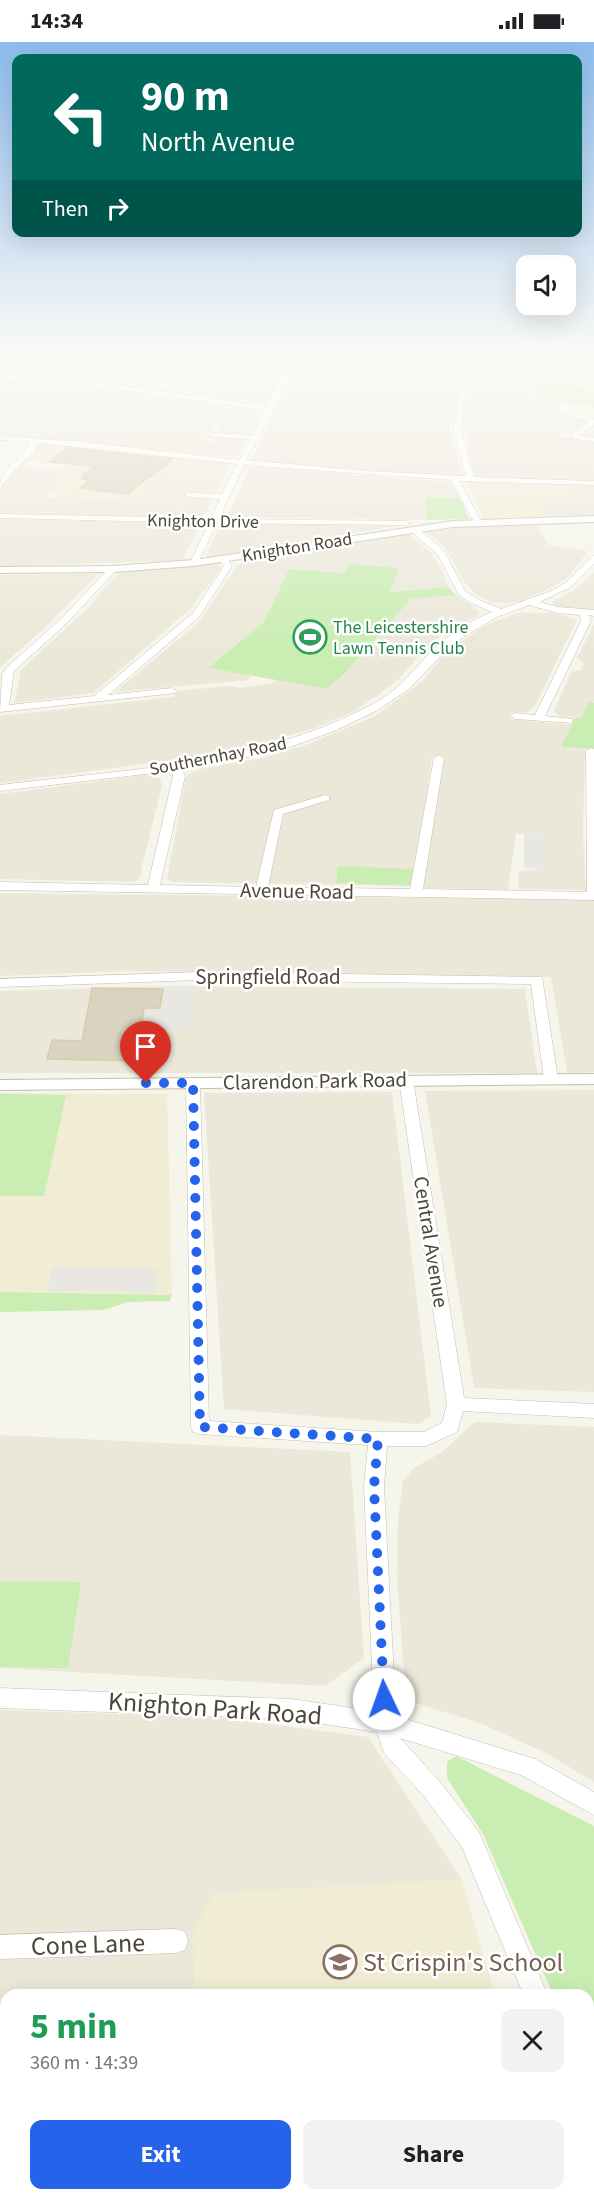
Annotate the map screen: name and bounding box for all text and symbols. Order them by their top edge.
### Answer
text: 14:34 [30,5,83,37]
text: 90 m [141,67,230,127]
icon: left [42,78,120,156]
text: North Avenue [141,123,295,162]
icon: right [101,192,134,225]
text: Then [42,193,89,225]
map controls [516,255,576,315]
button: sound [516,255,576,315]
street label: Knighton Drive [147,508,259,535]
street label: Knighton Road [240,526,354,569]
place label: The Leicestershire Lawn Tennis Club [333,615,469,661]
sports icon: The Leicestershire Lawn Tennis Club [292,619,328,655]
street label: Southernhay Road [147,731,289,782]
street label: Avenue Road [240,875,354,907]
street label: Springfield Road [195,962,341,992]
pin [120,1021,171,1083]
icon: arrive [129,1030,162,1063]
street label: Clarendon Park Road [223,1064,407,1098]
street label: Central Avenue [406,1174,456,1310]
position arrow [352,1667,416,1731]
street label: Knighton Park Road [107,1683,323,1734]
street label: Cone Lane [30,1924,146,1965]
school or university icon: St Crispin's School [322,1944,358,1980]
place label: St Crispin's School [363,1944,563,1981]
text: 5 min [30,2001,118,2052]
button: close [501,2009,564,2072]
text: 360 m · 14:39 [30,2049,138,2077]
button: Exit [30,2120,291,2189]
button: Share [303,2120,564,2189]

